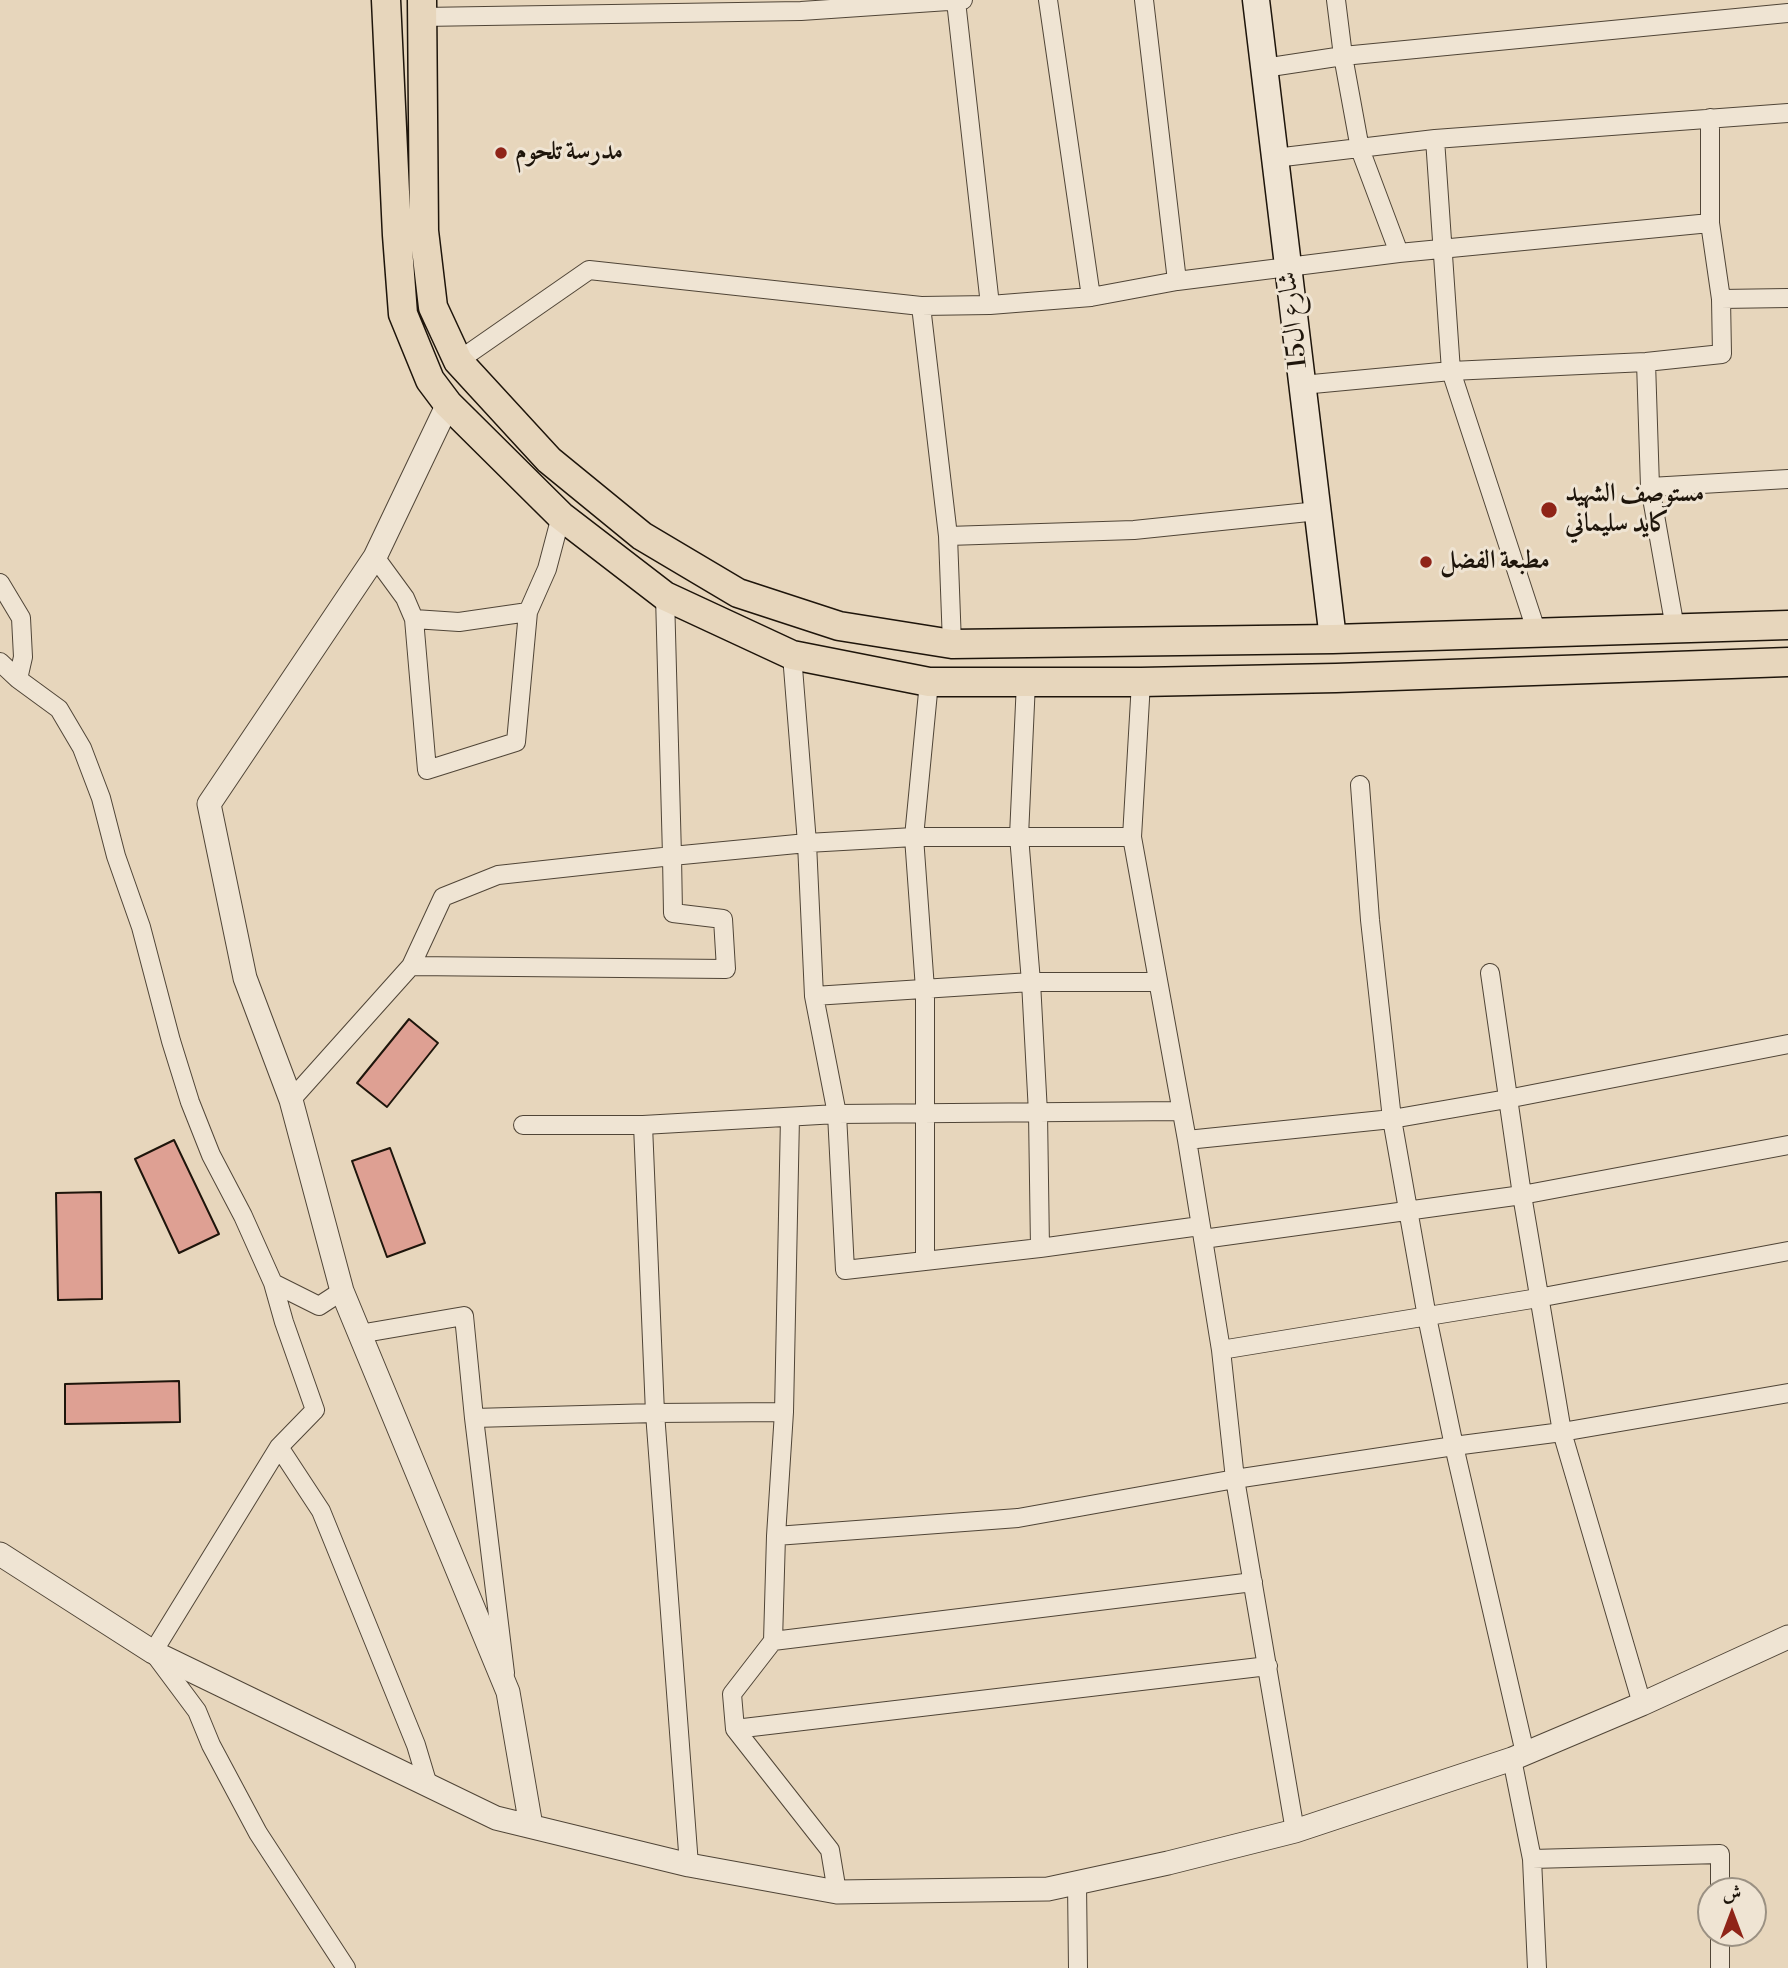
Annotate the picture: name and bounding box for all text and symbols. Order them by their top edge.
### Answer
place label: مدرسة تلحوم [515,137,623,169]
marker: مدرسة تلحوم [493,145,509,161]
street label: شارع ال15 [1273,270,1315,370]
place label: مستوصف الشهيد كايد سليماني [1565,479,1704,540]
marker: مستوصف الشهيد كايد سليماني [1539,500,1559,520]
place label: مطبعة الفضل [1440,546,1550,578]
marker: مطبعة الفضل [1418,554,1434,570]
north arrow [1697,1877,1767,1947]
text: ش [1723,1881,1741,1905]

